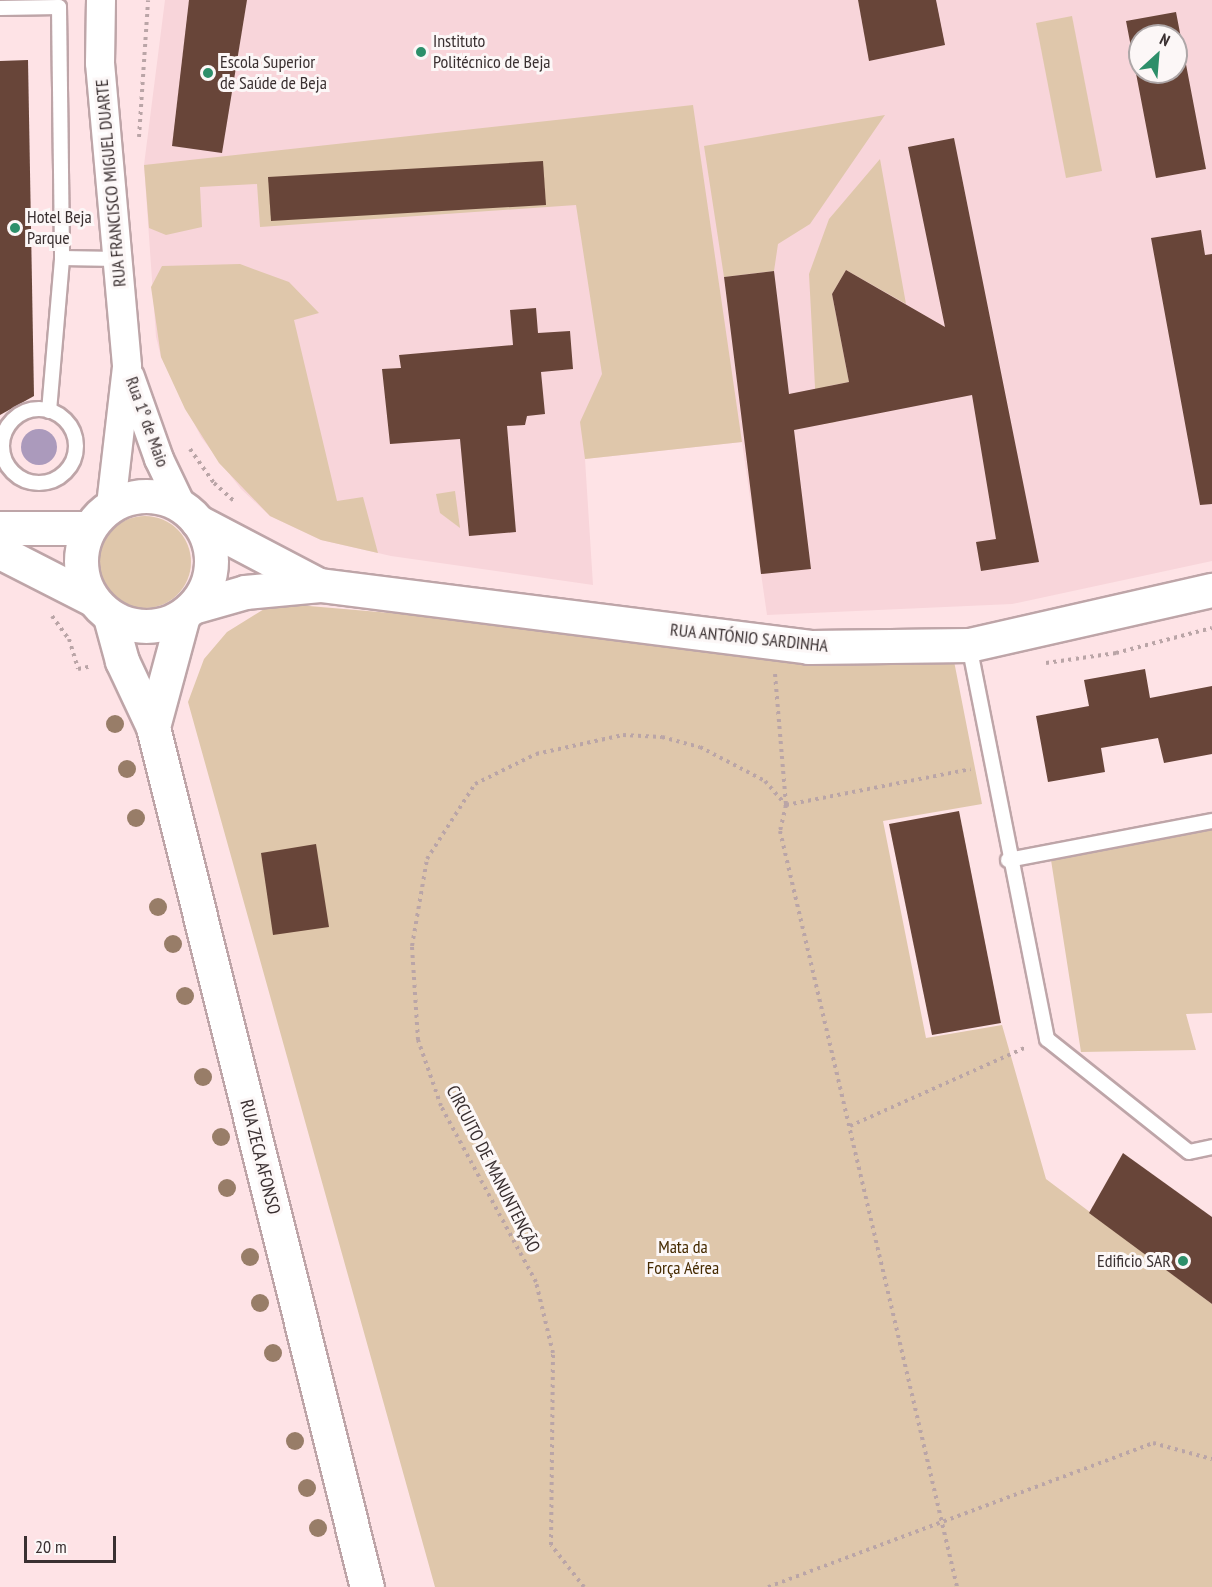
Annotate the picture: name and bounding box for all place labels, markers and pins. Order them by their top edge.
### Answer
place label: Instituto Politécnico de Beja [433,31,551,74]
marker: Instituto Politécnico de Beja [414,45,428,59]
place label: Escola Superior de Saúde de Beja [220,52,327,94]
marker: Escola Superior de Saúde de Beja [201,66,215,80]
place label: Hotel Beja Parque [27,207,92,250]
marker: Hotel Beja Parque [8,221,22,235]
place label: Edificio SAR [1097,1250,1171,1272]
marker: Edificio SAR [1176,1254,1190,1268]

